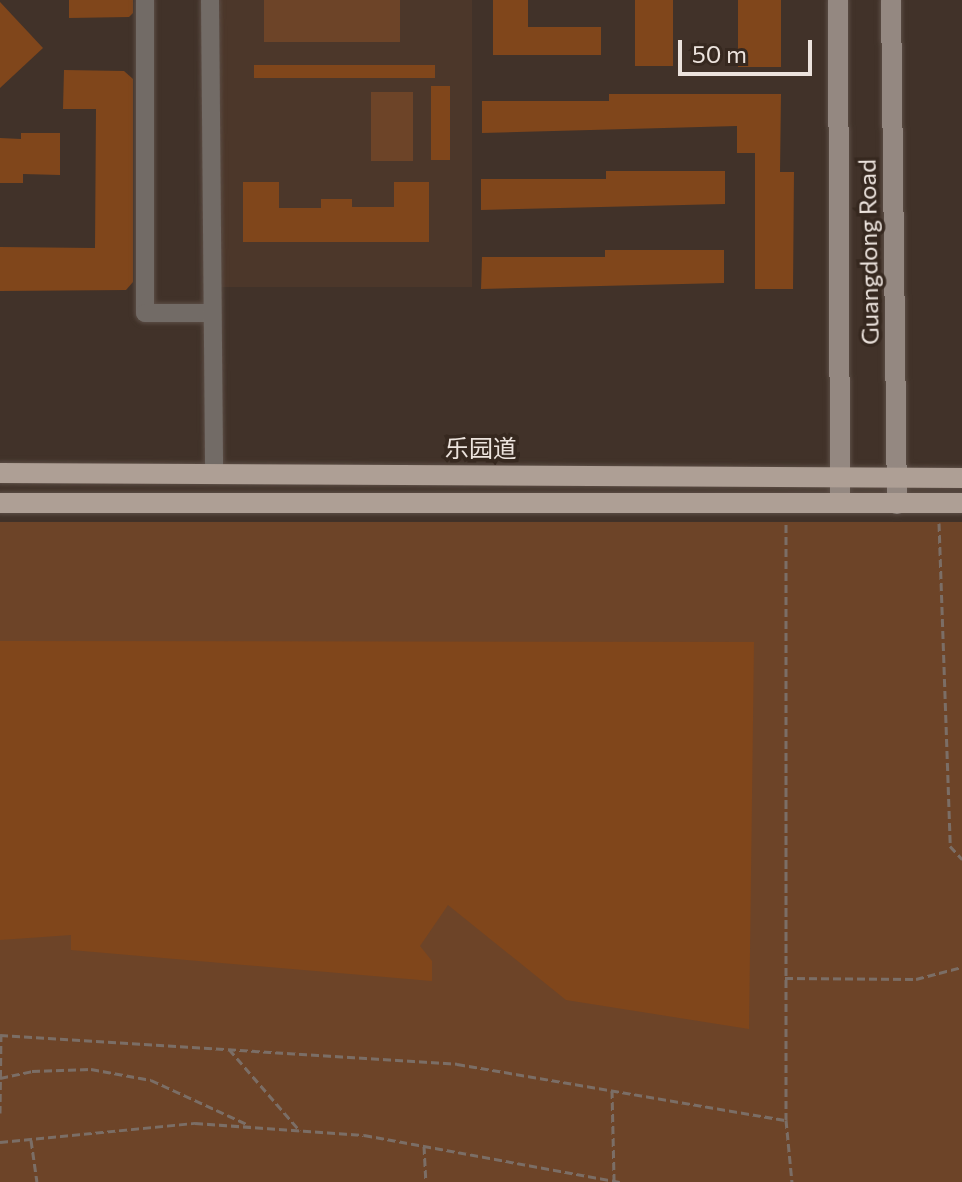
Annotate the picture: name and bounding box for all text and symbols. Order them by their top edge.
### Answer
scale bar [682,24,816,74]
text: 50 m [692,39,747,68]
street label: Guangdong Road [852,159,884,345]
street label: 乐园道 [445,434,517,462]

